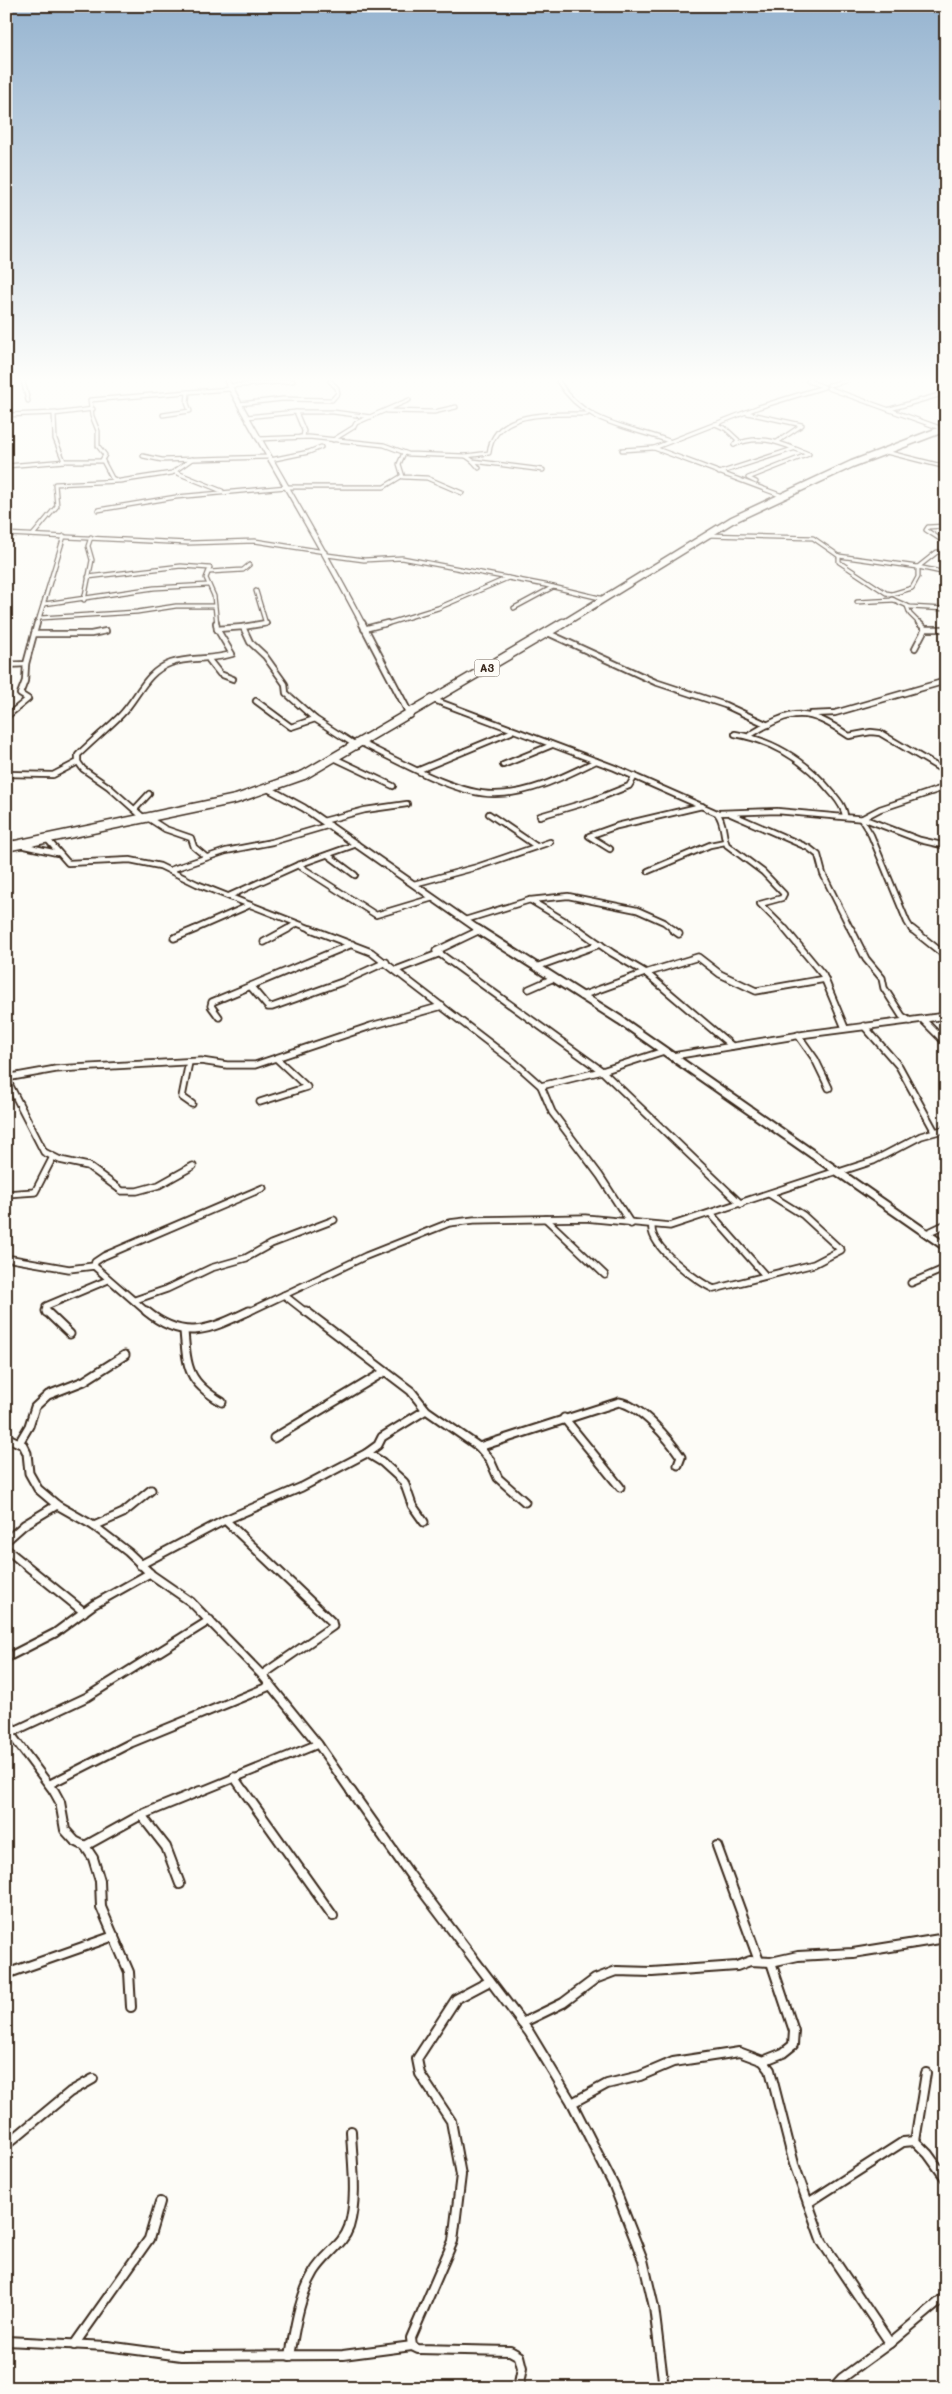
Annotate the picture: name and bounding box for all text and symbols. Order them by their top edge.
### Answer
road number: A3 [474,660,500,676]

